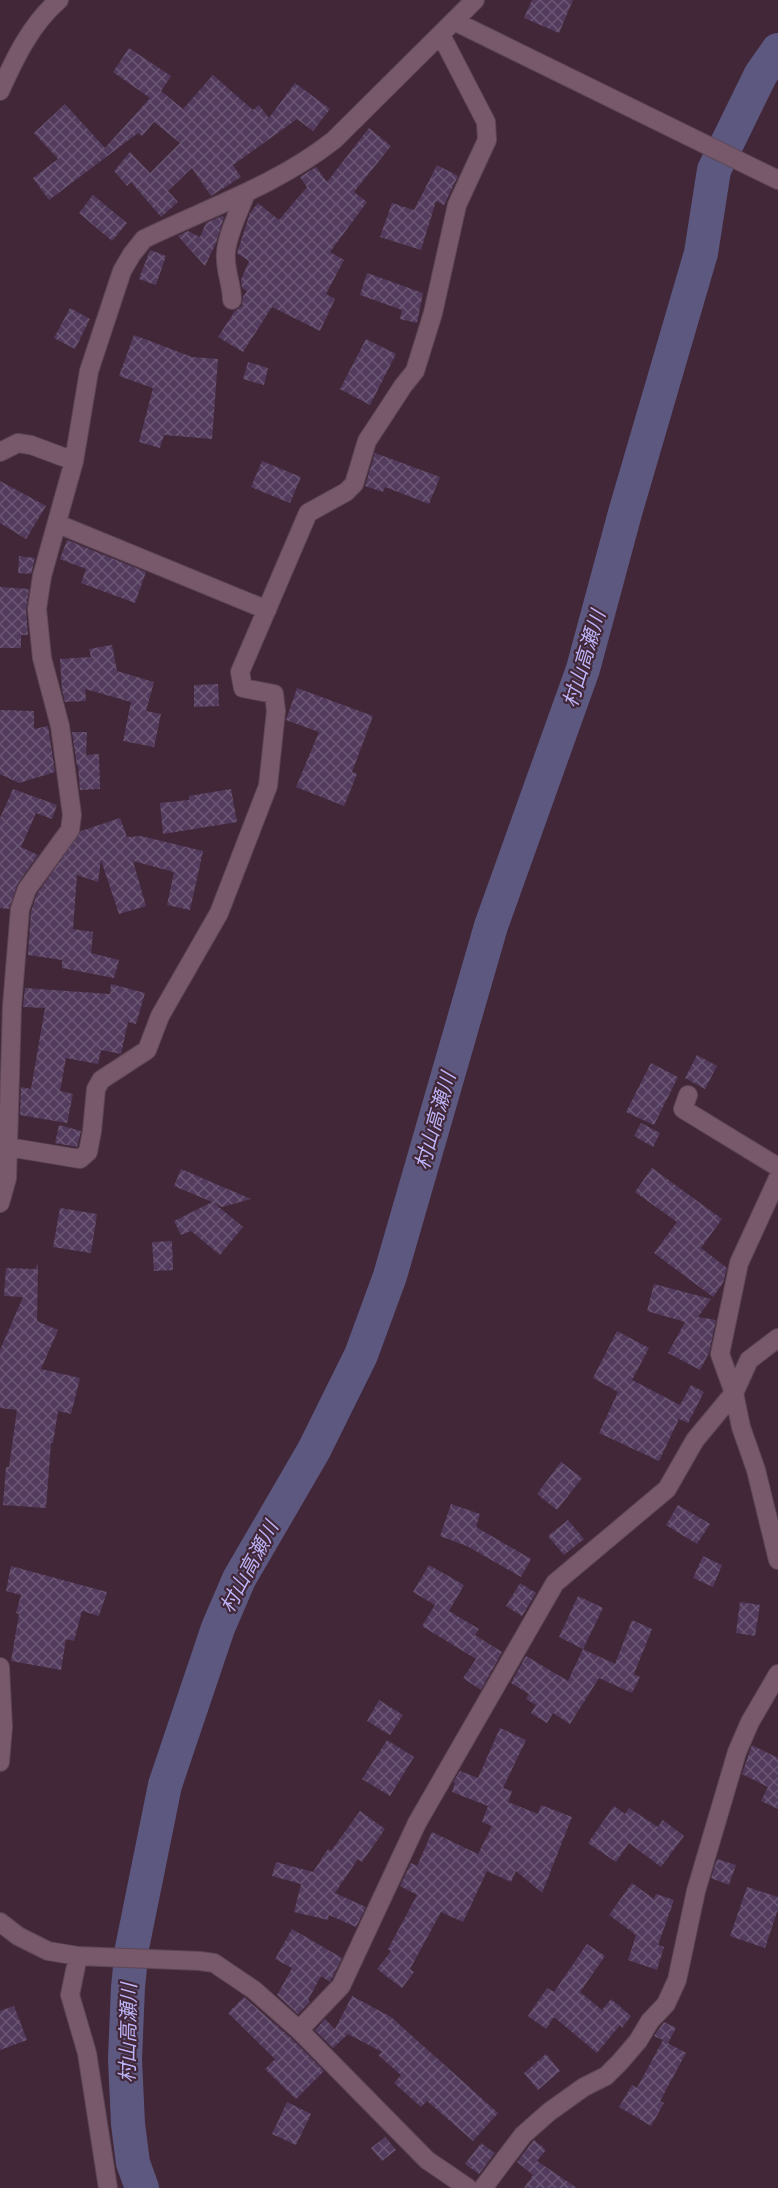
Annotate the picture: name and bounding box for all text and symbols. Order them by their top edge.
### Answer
water label: 村山高瀬川 [556,605,613,711]
water label: 村山高瀬川 [408,1067,463,1173]
water label: 村山高瀬川 [213,1515,286,1618]
water label: 村山高瀬川 [113,1981,143,2083]

